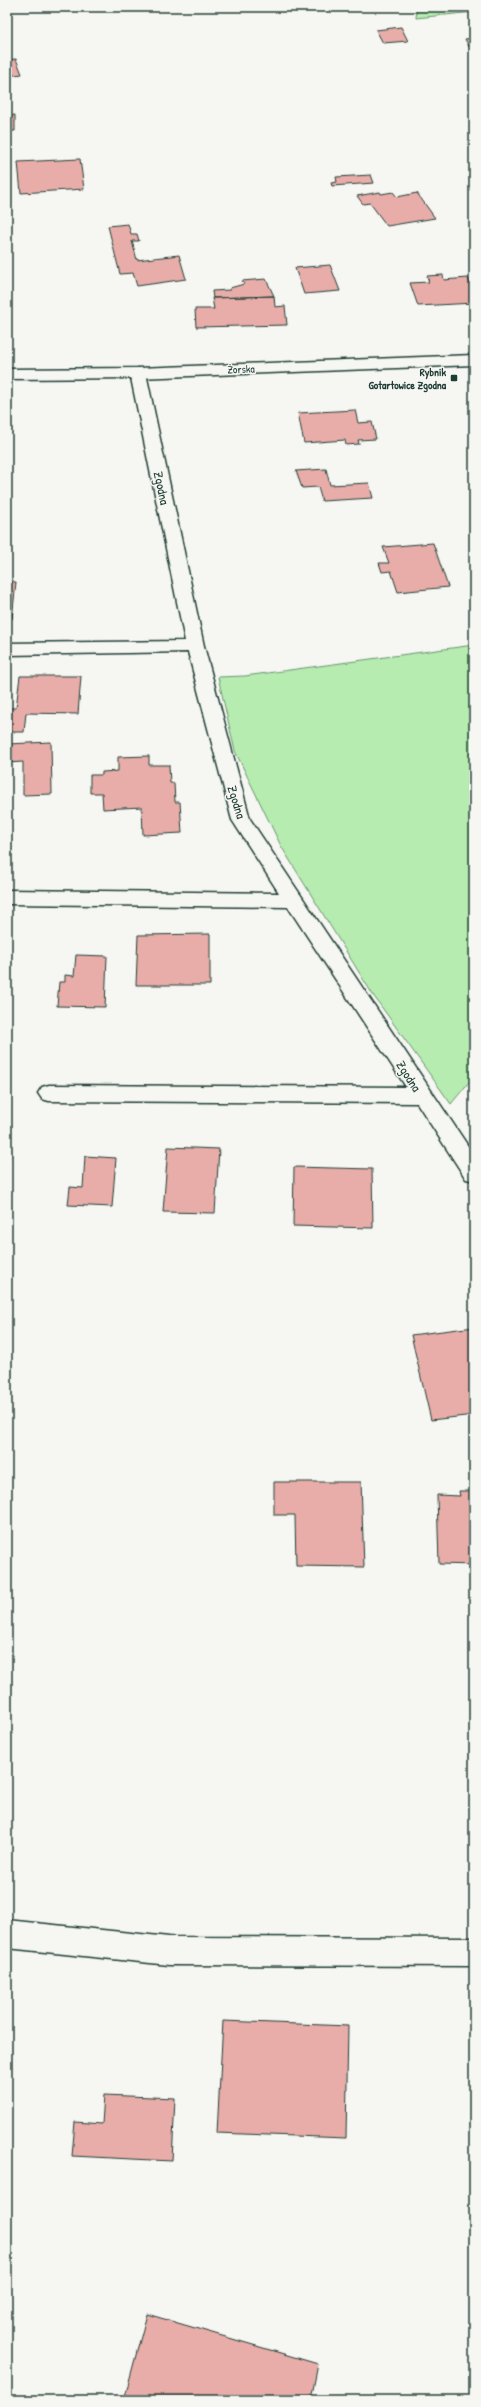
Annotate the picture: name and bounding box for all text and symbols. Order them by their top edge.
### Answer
street label: Żorska [227,362,256,376]
place label: Rybnik Gotartowice Zgodna [369,365,447,393]
marker: Rybnik Gotartowice Zgodna [449,373,459,383]
street label: Zgodna [150,470,174,506]
street label: Zgodna [223,783,251,821]
street label: Zgodna [392,1057,426,1095]

